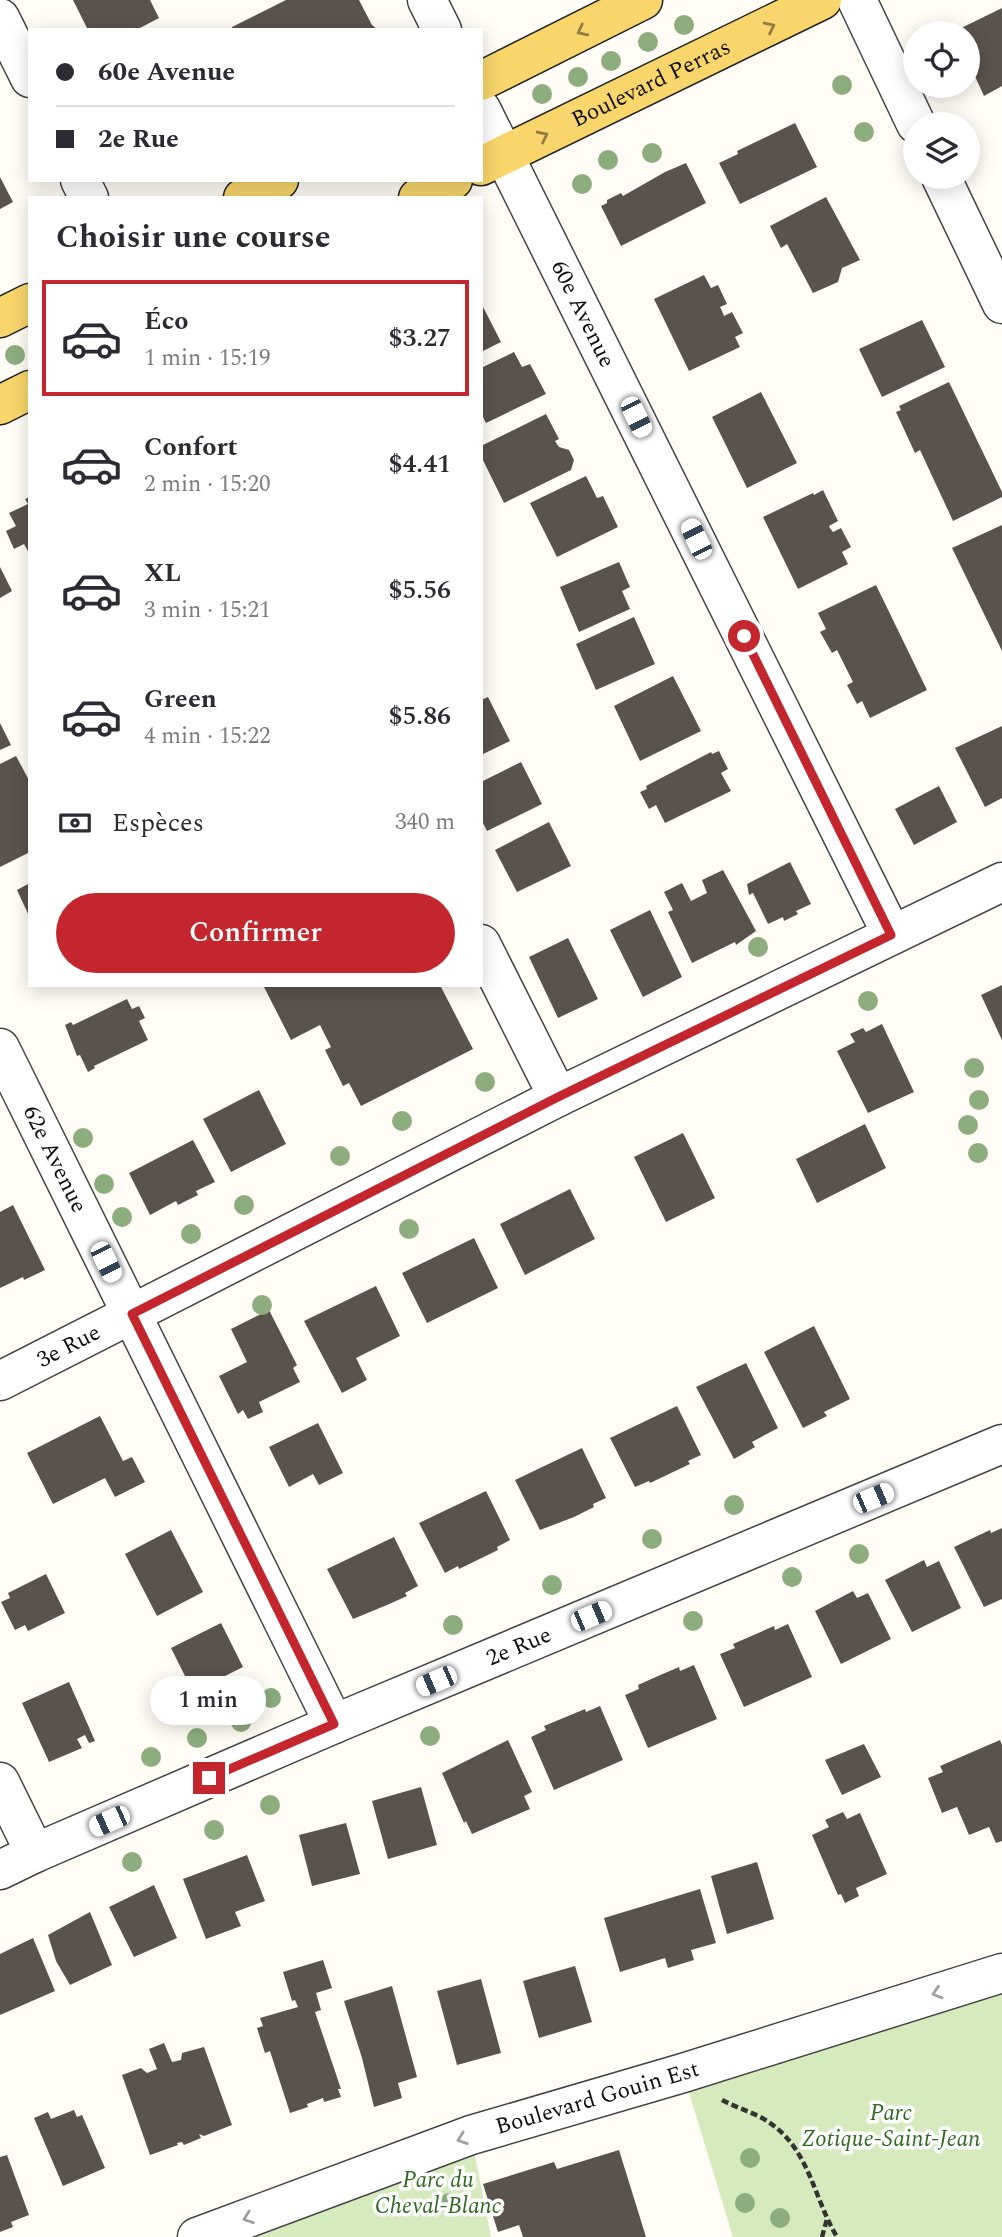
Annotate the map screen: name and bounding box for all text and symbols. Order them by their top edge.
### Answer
one-way arrow [763,21,775,35]
map controls [903,21,980,189]
button: locate [903,21,980,98]
one-way arrow [577,22,589,36]
street label: Boulevard Perras [565,30,737,137]
text: 60e Avenue [98,52,235,92]
button: layers [903,112,980,189]
text: 2e Rue [98,119,179,159]
one-way arrow [536,131,548,145]
text: Choisir une course [56,213,331,262]
street label: 60e Avenue [542,254,624,374]
text: Éco [144,301,188,341]
icon: car [60,307,123,370]
text: $3.27 [388,318,451,358]
text: 1 min · 15:19 [144,341,271,376]
car [618,394,655,440]
text: Confort [144,427,238,467]
icon: car [60,433,123,496]
text: $4.41 [388,444,451,484]
text: 2 min · 15:20 [144,467,271,502]
car [678,516,715,562]
text: XL [144,553,181,593]
icon: car [60,559,123,622]
text: $5.56 [388,570,451,610]
text: 3 min · 15:21 [144,593,271,628]
route start [728,620,760,652]
text: Green [144,679,217,719]
icon: car [60,685,123,748]
text: $5.86 [388,696,451,736]
text: 4 min · 15:22 [144,719,271,754]
text: Espèces [112,803,204,843]
icon: cash [56,804,94,842]
text: 340 m [395,805,455,840]
button: Confirmer [56,893,455,973]
street label: 62e Avenue [14,1099,96,1219]
car [88,1239,125,1285]
street label: 3e Rue [31,1315,107,1377]
car [850,1480,897,1516]
car [568,1598,615,1634]
street label: 2e Rue [481,1617,557,1676]
car [413,1663,460,1699]
callout: 1 min [151,1676,267,1726]
text: 1 min [178,1683,238,1718]
route end [193,1762,225,1794]
car [86,1803,133,1839]
one-way arrow [931,1985,943,1999]
street label: Boulevard Gouin Est [491,2051,704,2144]
park label: Parc Zotique-Saint-Jean [802,2096,980,2157]
one-way arrow [456,2131,468,2145]
park label: Parc du Cheval-Blanc [375,2163,502,2224]
one-way arrow [243,2210,255,2224]

